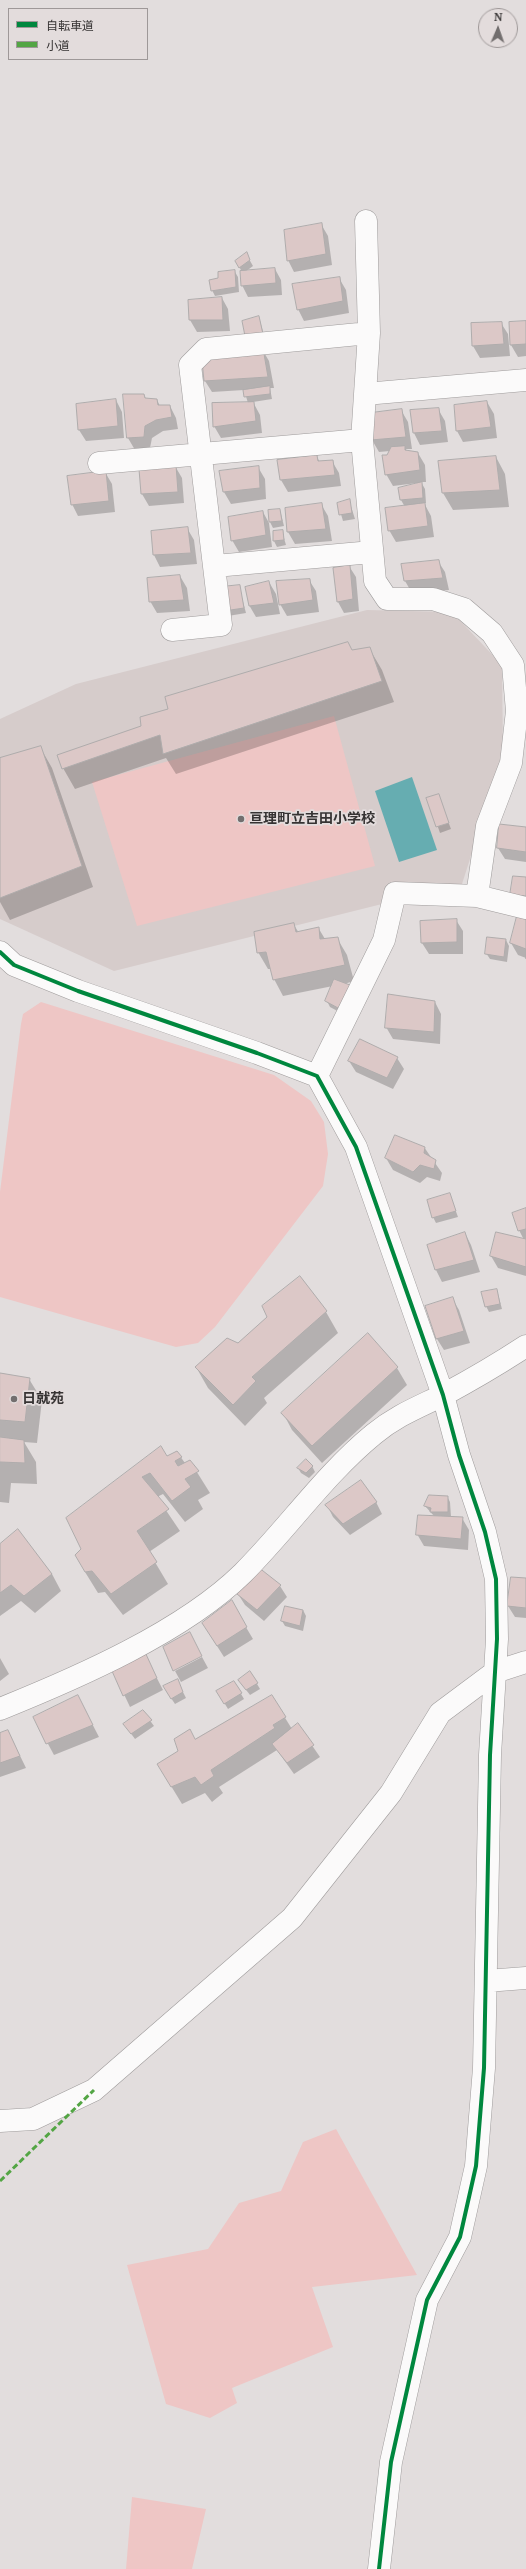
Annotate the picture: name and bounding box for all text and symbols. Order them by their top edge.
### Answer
legend [8,8,148,60]
north arrow [478,8,518,48]
text: N [494,10,503,24]
text: 自転車道 [46,18,94,33]
text: 小道 [46,38,70,53]
place label: 亘理町立吉田小学校 [249,811,375,827]
marker: 亘理町立吉田小学校 [236,814,246,824]
place label: 日就苑 [22,1391,64,1407]
marker: 日就苑 [9,1394,19,1404]

